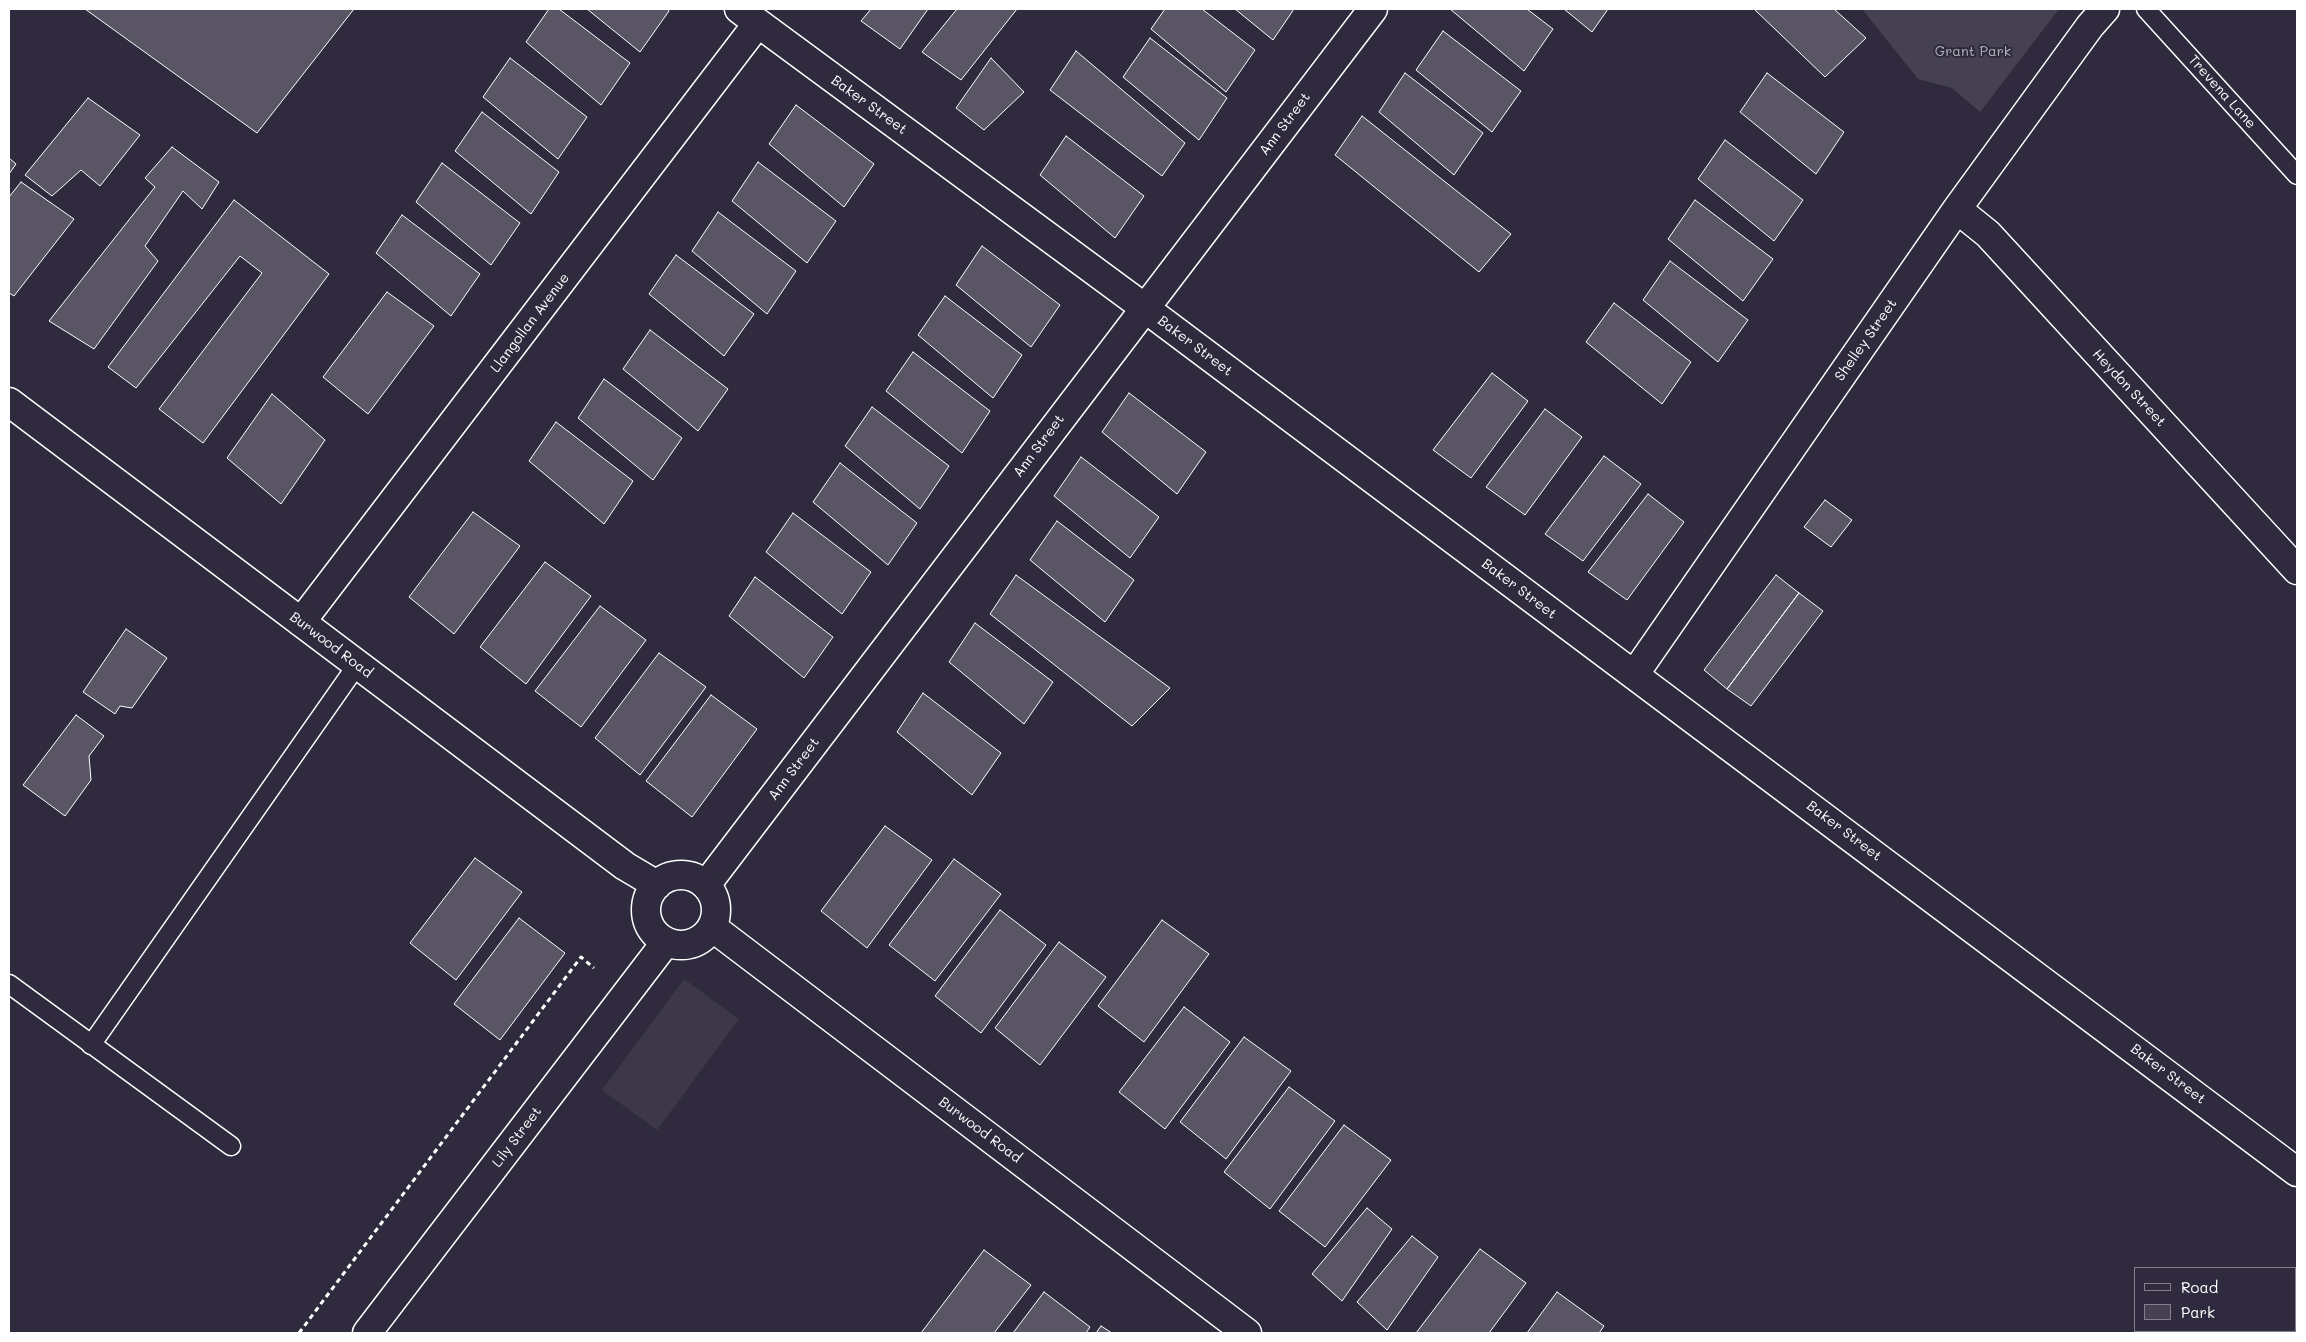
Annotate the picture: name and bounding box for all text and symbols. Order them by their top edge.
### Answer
park label: Grant Park [1935,44,2011,60]
street label: Trevena Lane [2185,52,2259,132]
street label: Baker Street [828,72,910,138]
street label: Ann Street [1256,89,1314,159]
street label: Llangollan Avenue [487,270,573,376]
street label: Shelley Street [1831,296,1901,384]
street label: Baker Street [1154,312,1236,380]
street label: Heydon Street [2089,346,2169,430]
street label: Ann Street [1010,411,1068,481]
street label: Baker Street [1478,555,1560,623]
street label: Burwood Road [286,608,376,682]
street label: Ann Street [765,734,823,804]
street label: Baker Street [1803,797,1885,865]
street label: Baker Street [2127,1040,2209,1108]
street label: Burwood Road [935,1093,1025,1167]
street label: Lily Street [489,1103,545,1171]
legend [2134,1267,2296,1332]
text: Road [2181,1277,2218,1297]
text: Park [2181,1302,2215,1322]

